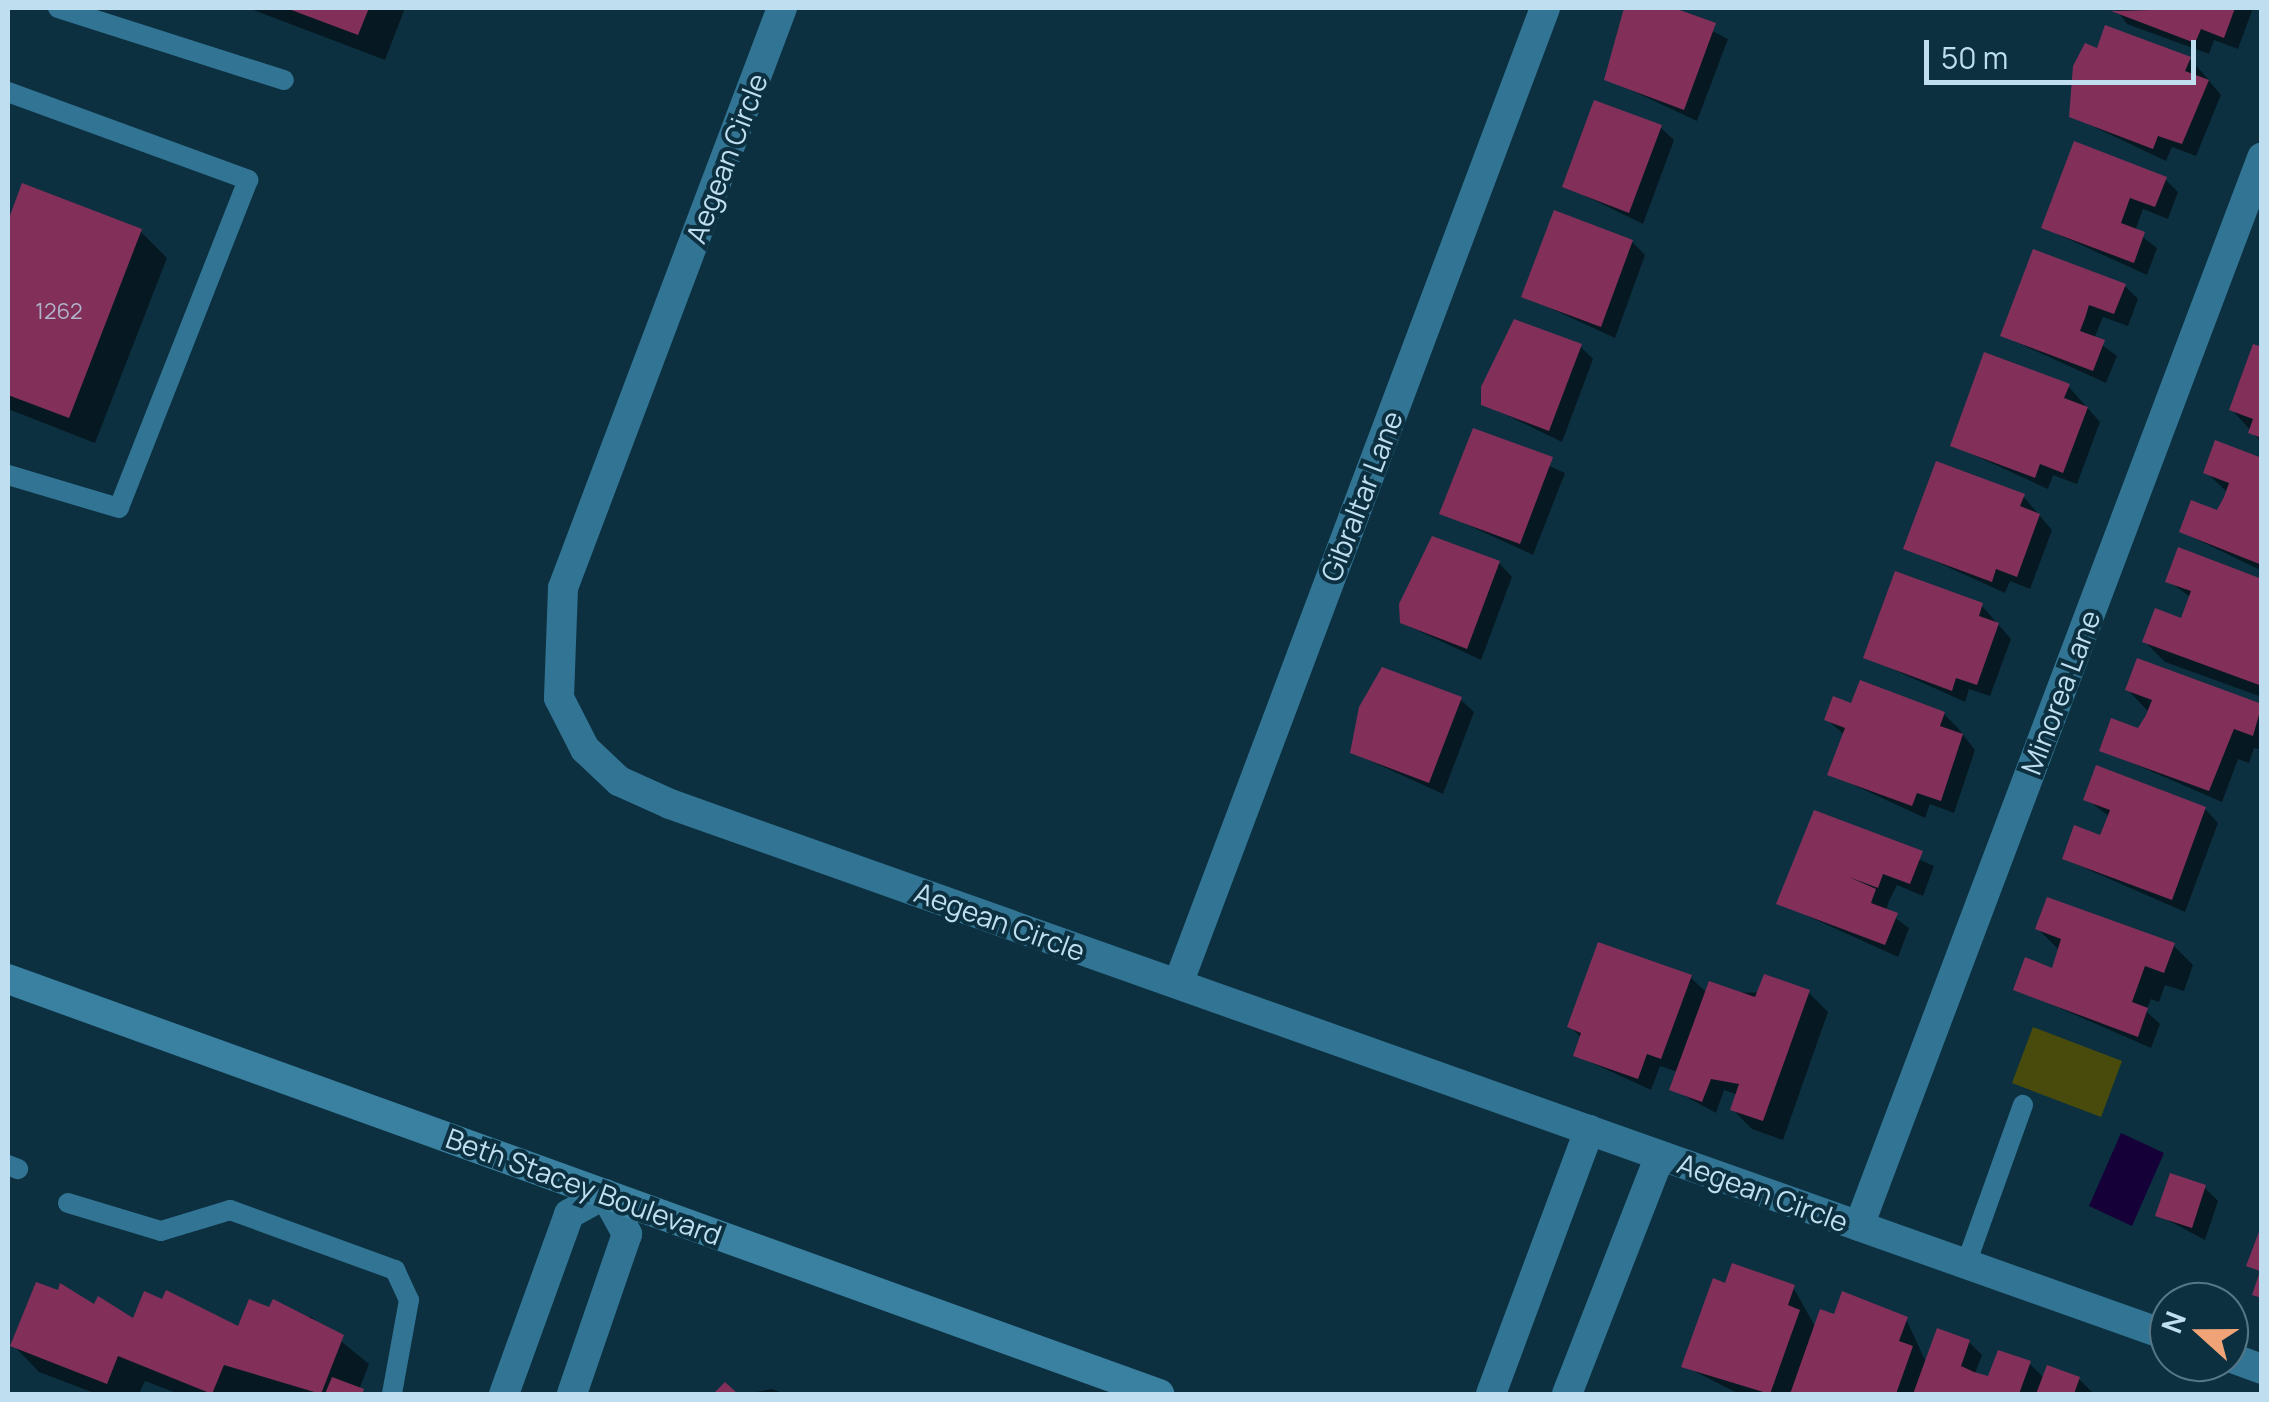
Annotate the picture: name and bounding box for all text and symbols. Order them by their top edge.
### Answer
scale bar [1929,20,2202,82]
text: 50 m [1941,37,2008,78]
street label: Aegean Circle [678,68,774,248]
house number: 1262 [35,299,83,325]
street label: Gibraltar Lane [1313,406,1409,586]
street label: Minorea Lane [2013,605,2107,779]
street label: Aegean Circle [910,875,1090,967]
street label: Beth Stacey Boulevard [442,1121,726,1251]
street label: Aegean Circle [1673,1146,1853,1238]
north arrow [2149,1282,2249,1382]
text: N [2152,1306,2194,1338]

